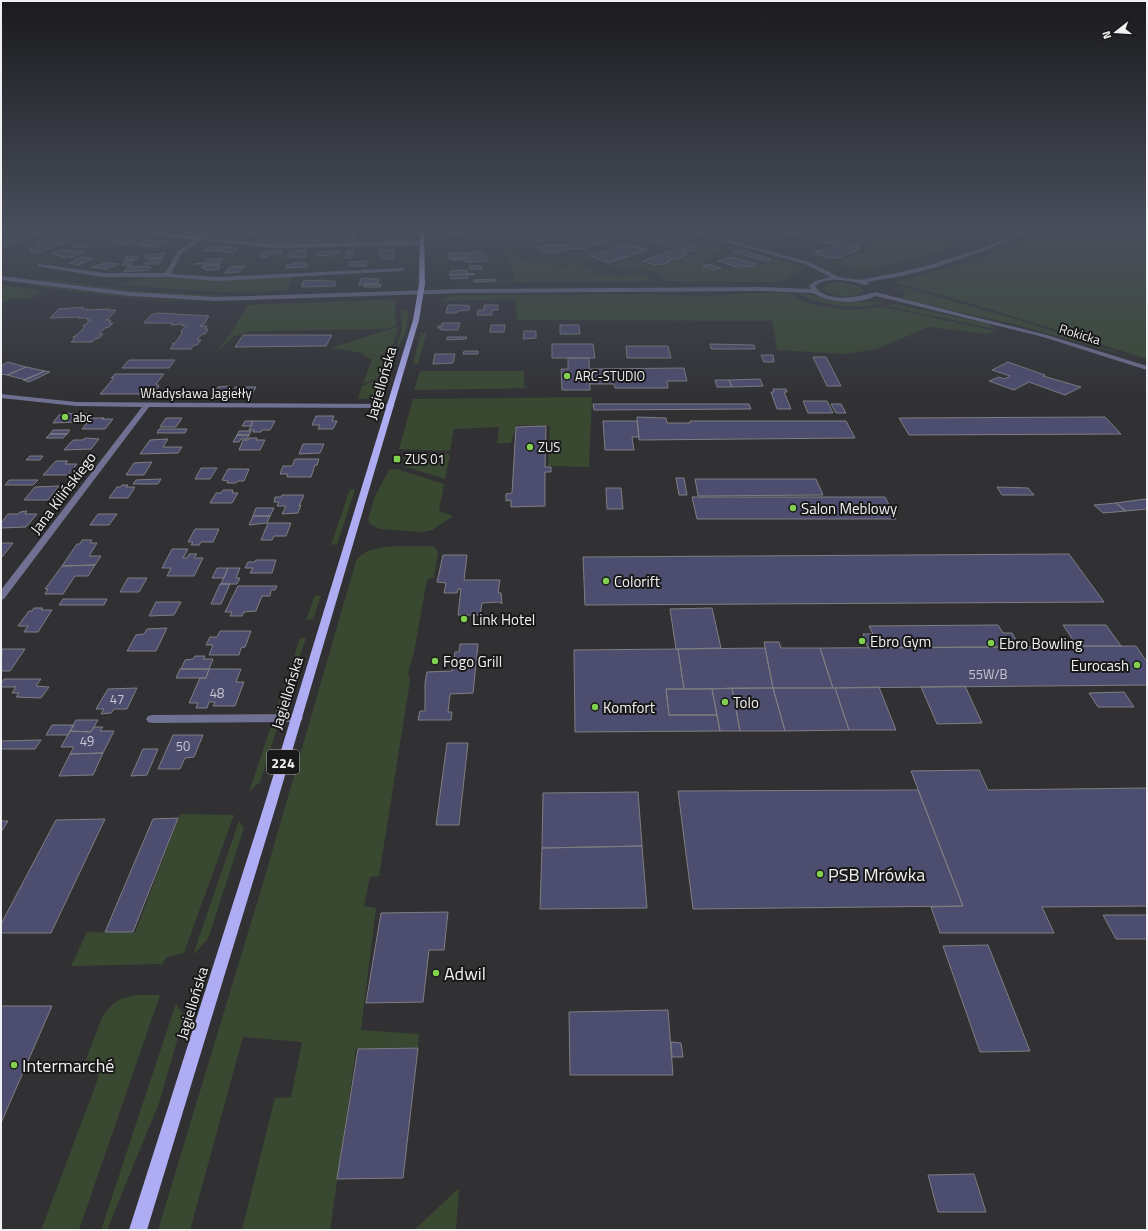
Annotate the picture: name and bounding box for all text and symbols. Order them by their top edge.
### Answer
north arrow [1096,12,1136,52]
text: N [1098,29,1115,41]
street label: Rokicka [1057,318,1104,350]
street label: Jagiellońska [360,343,403,422]
place label: ARC-STUDIO [575,366,645,386]
marker: ARC-STUDIO [562,371,572,381]
street label: Władysława Jagiełły [140,383,252,403]
place label: abc [73,407,92,427]
marker: abc [60,412,70,422]
place label: ZUS [538,437,560,457]
marker: ZUS [525,442,535,452]
street label: Jana Kilińskiego [24,447,102,539]
place label: ZUS 01 [405,449,445,469]
marker: ZUS 01 [392,454,402,464]
place label: Salon Meblowy [801,497,897,520]
marker: Salon Meblowy [788,503,798,513]
place label: Colorift [614,570,661,593]
marker: Colorift [601,576,611,586]
place label: Link Hotel [472,608,535,631]
marker: Link Hotel [459,614,469,624]
place label: Ebro Gym [870,630,931,653]
place label: Ebro Bowling [999,632,1083,655]
marker: Ebro Gym [857,636,867,646]
marker: Ebro Bowling [986,638,996,648]
place label: Fogo Grill [443,650,502,673]
street label: Jagiellońska [265,653,309,732]
place label: Eurocash [1071,654,1129,677]
marker: Fogo Grill [430,656,440,666]
marker: Eurocash [1132,660,1142,670]
house number: 55W/B [968,664,1008,684]
house number: 48 [210,683,224,703]
house number: 47 [110,689,124,709]
place label: Tolo [733,691,759,714]
place label: Komfort [603,696,656,719]
marker: Tolo [720,697,730,707]
marker: Komfort [590,702,600,712]
house number: 49 [80,731,94,751]
house number: 50 [176,736,190,756]
road number: 224 [267,750,299,774]
place label: PSB Mrówka [828,861,925,888]
marker: PSB Mrówka [815,869,825,879]
place label: Adwil [444,960,486,987]
street label: Jagiellońska [170,963,214,1042]
marker: Adwil [431,968,441,978]
place label: Intermarché [22,1052,114,1079]
marker: Intermarché [9,1060,19,1070]

